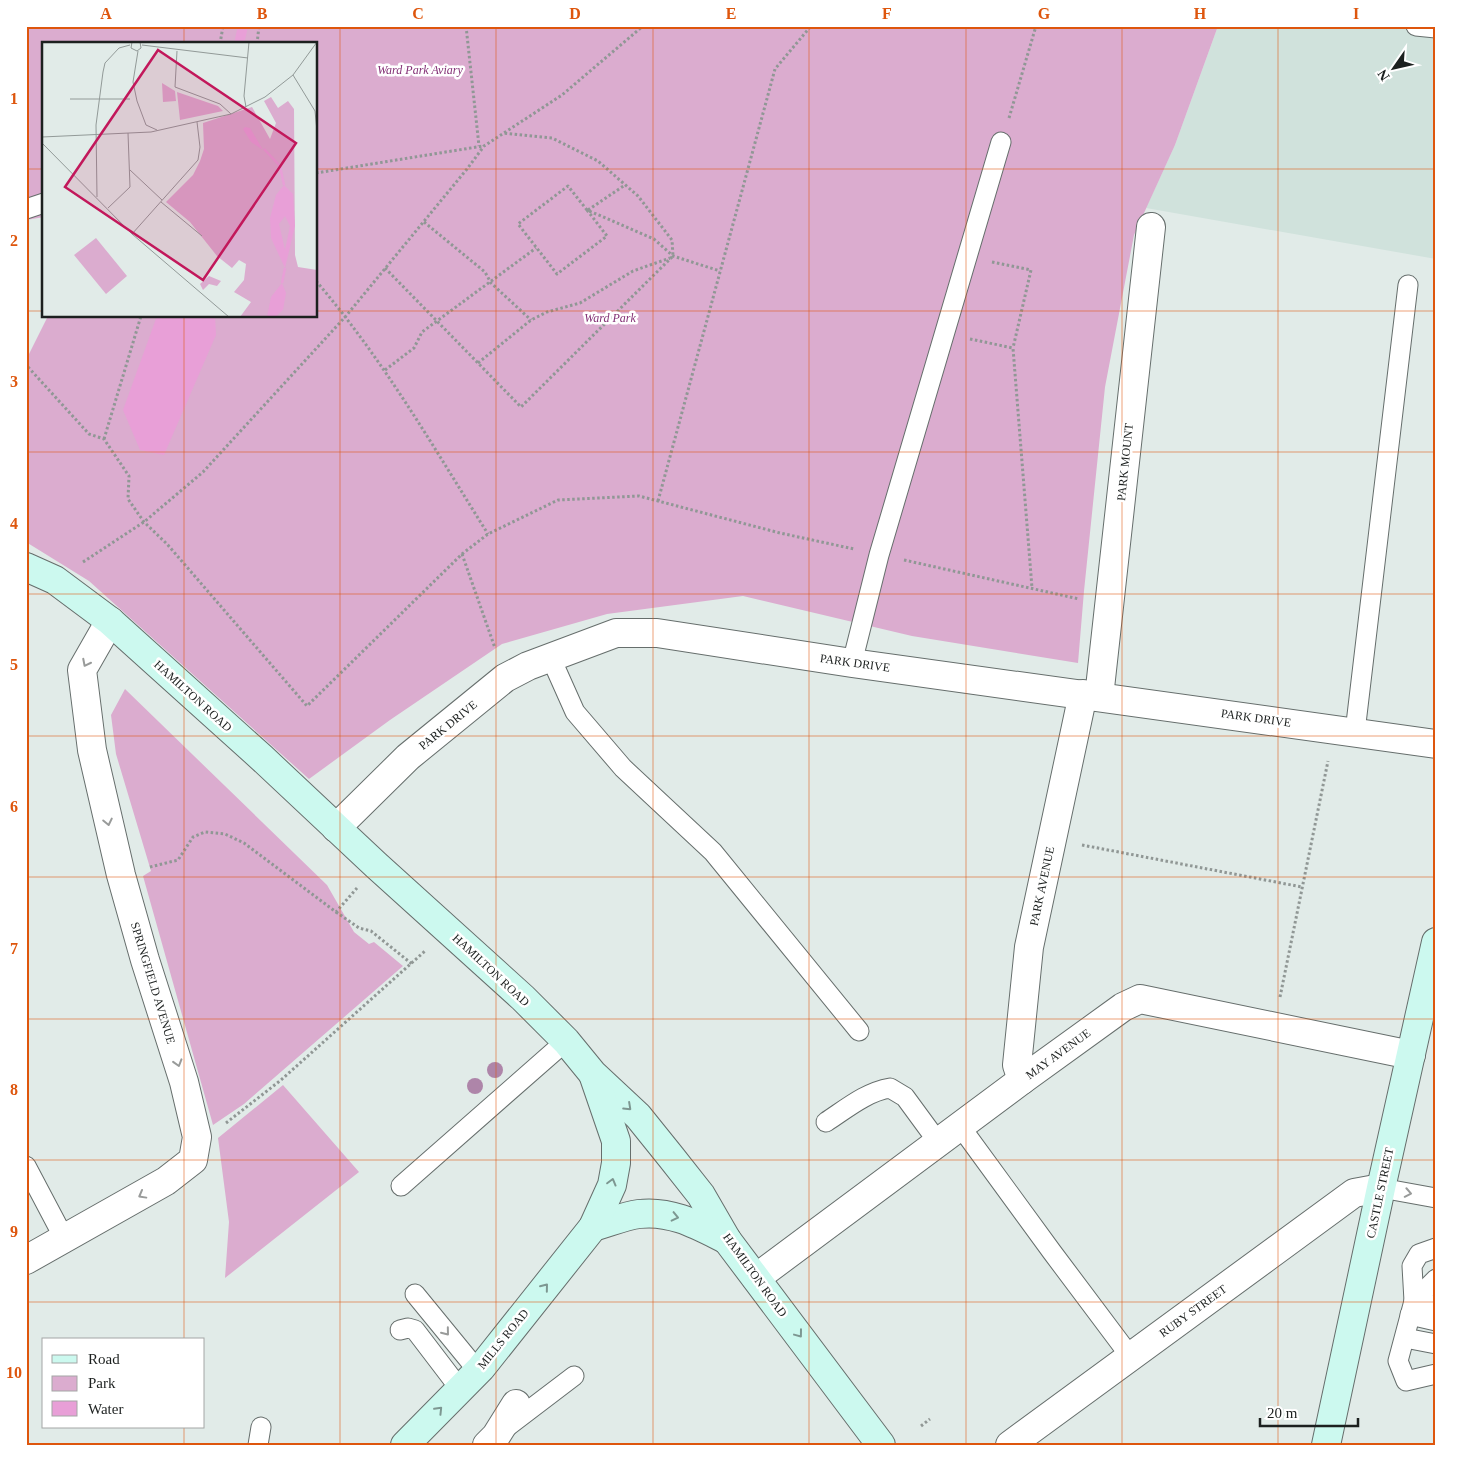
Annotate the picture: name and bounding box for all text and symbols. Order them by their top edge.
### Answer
text: A [100,5,112,22]
text: B [257,5,268,22]
text: C [412,5,424,22]
text: D [569,5,581,22]
text: E [726,5,736,22]
text: F [882,5,892,22]
text: G [1038,5,1051,22]
text: H [1194,5,1207,22]
text: I [1353,5,1359,22]
inset map [42,42,318,318]
north arrow [1370,42,1420,92]
park label: Ward Park Aviary [377,63,463,77]
text: N [1375,67,1393,83]
text: 1 [10,90,18,107]
text: 2 [10,232,18,249]
park label: Ward Park [584,311,636,325]
text: 3 [10,373,18,390]
street label: PARK MOUNT [1114,422,1136,501]
text: 4 [10,515,18,532]
street label: PARK DRIVE [819,651,891,675]
text: 5 [10,656,18,673]
street label: HAMILTON ROAD [151,657,235,735]
one-way arrow [82,658,92,667]
street label: PARK DRIVE [416,697,480,753]
street label: PARK DRIVE [1220,706,1292,730]
text: 6 [10,798,18,815]
one-way arrow [102,818,113,827]
street label: PARK AVENUE [1027,845,1057,927]
street label: SPRINGFIELD AVENUE [128,920,178,1046]
street label: HAMILTON ROAD [450,931,532,1009]
text: 7 [10,940,18,957]
street label: MAY AVENUE [1023,1026,1093,1082]
one-way arrow [172,1058,182,1066]
text: 8 [10,1081,18,1098]
one-way arrow [623,1101,632,1110]
street label: CASTLE STREET [1364,1146,1397,1240]
one-way arrow [606,1179,616,1187]
one-way arrow [1404,1187,1413,1197]
one-way arrow [138,1188,147,1198]
one-way arrow [670,1211,679,1222]
text: 9 [10,1223,18,1240]
street label: HAMILTON ROAD [720,1231,790,1320]
street label: RUBY STREET [1157,1281,1230,1340]
one-way arrow [540,1284,548,1293]
street label: MILLS ROAD [475,1306,532,1372]
one-way arrow [441,1326,449,1335]
one-way arrow [793,1329,802,1338]
legend [42,1338,205,1428]
text: Road [88,1351,120,1367]
text: 10 [6,1364,22,1381]
text: Park [88,1375,116,1391]
scale bar [1260,1396,1357,1428]
text: Water [88,1401,123,1417]
text: 20 m [1267,1405,1298,1421]
one-way arrow [433,1407,442,1416]

